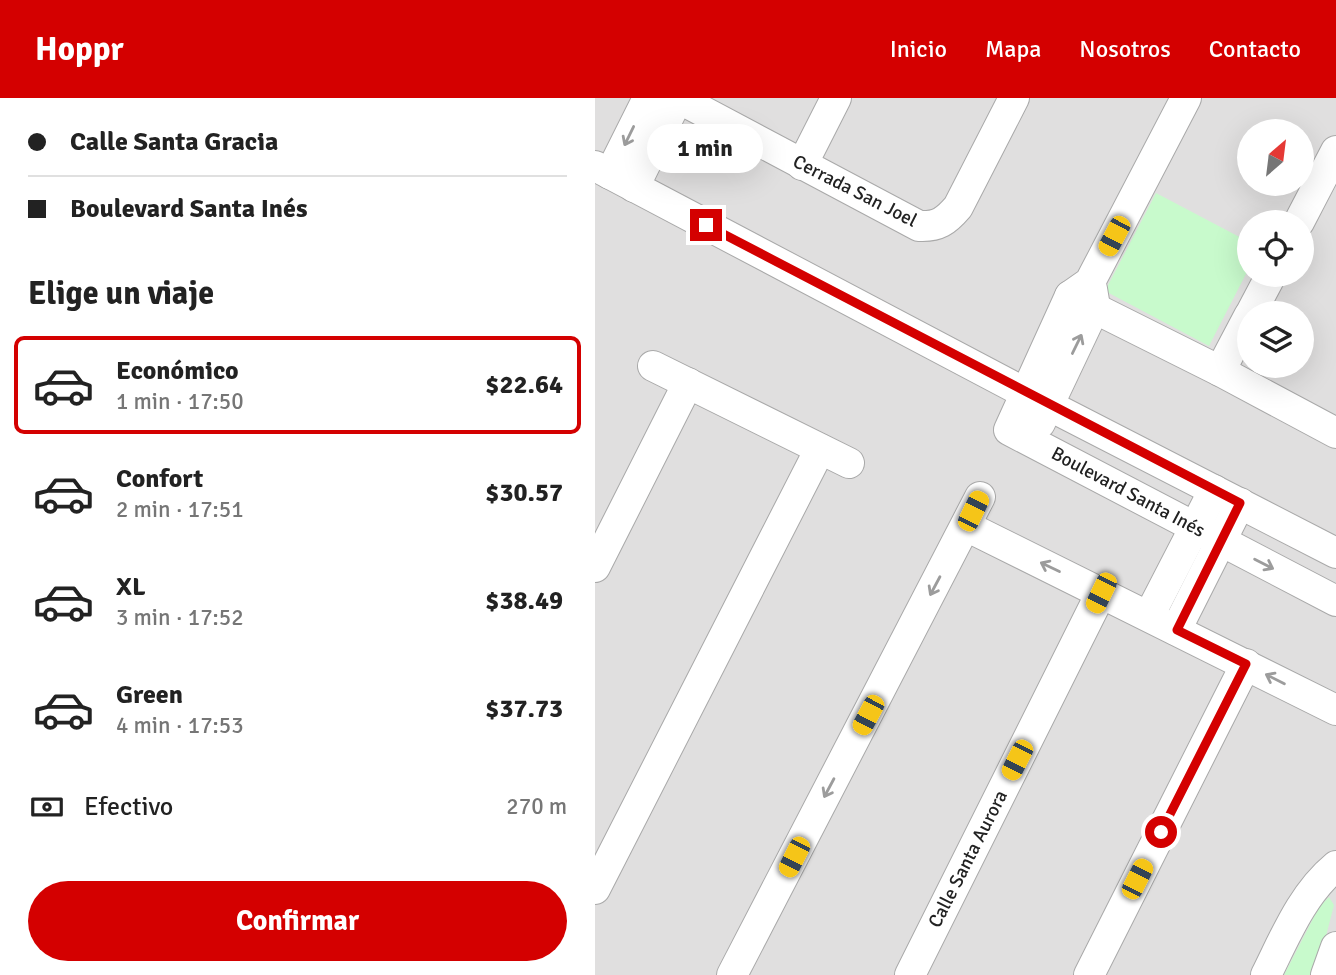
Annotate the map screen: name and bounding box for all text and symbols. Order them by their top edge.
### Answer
text: Hoppr [35,29,124,70]
text: Inicio [890,34,947,64]
text: Mapa [985,34,1041,64]
text: Nosotros [1079,34,1171,64]
text: Contacto [1209,34,1301,64]
north arrow [1237,119,1314,196]
map controls [1237,119,1314,378]
callout: 1 min [648,123,764,172]
one-way arrow [622,125,635,146]
text: Calle Santa Gracia [70,126,278,158]
text: 1 min [677,134,733,163]
street label: Cerrada San Joel [789,149,921,233]
text: Boulevard Santa Inés [70,193,308,225]
route end [690,209,722,241]
button: locate [1237,210,1314,287]
car [1095,213,1134,259]
text: Elige un viaje [28,274,214,313]
button: layers [1237,301,1314,378]
one-way arrow [1071,334,1084,355]
icon: car [32,354,95,417]
text: Económico [116,355,239,387]
text: $22.64 [485,369,563,401]
text: 1 min · 17:50 [116,387,244,416]
street label: Boulevard Santa Inés [1047,441,1209,543]
icon: car [32,462,95,525]
text: Confort [116,463,203,495]
text: $30.57 [485,477,563,509]
car [955,488,992,534]
text: 2 min · 17:51 [116,495,244,524]
one-way arrow [1254,557,1274,571]
one-way arrow [1040,560,1061,574]
icon: car [32,570,95,633]
car [1083,570,1120,616]
text: XL [116,571,146,603]
one-way arrow [927,575,941,596]
text: $38.49 [485,585,563,617]
text: 3 min · 17:52 [116,603,244,632]
one-way arrow [1265,672,1286,686]
icon: car [32,678,95,741]
text: Green [116,679,183,711]
car [849,692,888,738]
text: $37.73 [485,693,563,725]
text: 4 min · 17:53 [116,711,244,740]
car [999,737,1036,783]
one-way arrow [822,777,836,798]
street label: Calle Santa Aurora [923,786,1013,932]
icon: cash [28,788,66,826]
text: Efectivo [84,791,173,823]
text: 270 m [506,792,567,821]
route start [1145,816,1177,848]
car [776,834,813,880]
car [1119,856,1156,902]
button: Confirmar [28,881,567,961]

